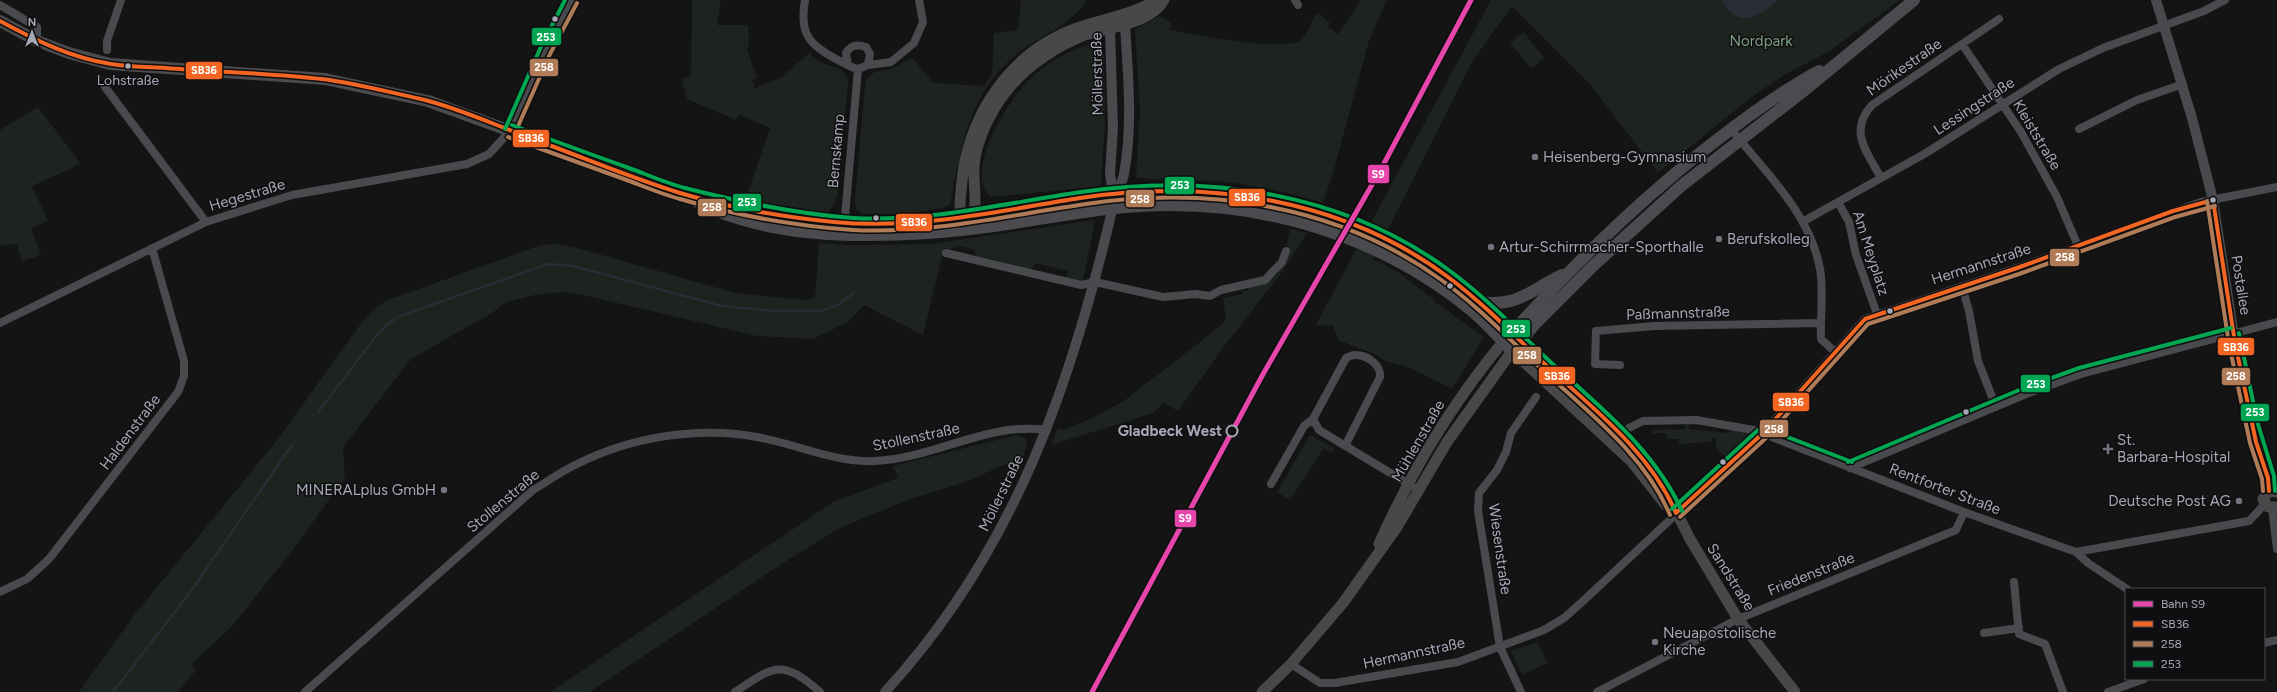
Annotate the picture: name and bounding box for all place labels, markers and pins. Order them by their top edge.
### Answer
unlabelled marker [550,14,560,24]
marker: Lohstraße [123,61,133,71]
place label: Lohstraße [97,72,160,89]
place label: Heisenberg-Gymnasium [1543,148,1706,166]
marker: Heisenberg-Gymnasium [1530,152,1540,162]
unlabelled marker [2208,195,2218,205]
unlabelled marker [871,213,881,223]
place label: Berufskolleg [1727,230,1810,248]
marker: Berufskolleg [1714,234,1724,244]
place label: Artur-Schirrmacher-Sporthalle [1499,238,1704,256]
marker: Artur-Schirrmacher-Sporthalle [1486,242,1496,252]
unlabelled marker [1445,281,1455,291]
unlabelled marker [1885,306,1895,316]
unlabelled marker [1961,407,1971,417]
place label: Gladbeck West [1118,422,1222,440]
marker: Gladbeck West [1225,424,1239,438]
place label: St. Barbara-Hospital [2117,431,2230,466]
marker: St. Barbara-Hospital [2102,443,2114,455]
unlabelled marker [1718,457,1728,467]
place label: MINERALplus GmbH [296,481,436,499]
marker: MINERALplus GmbH [439,485,449,495]
place label: Deutsche Post AG [2108,492,2231,510]
marker: Deutsche Post AG [2234,496,2244,506]
place label: Neuapostolische Kirche [1663,624,1776,659]
marker: Neuapostolische Kirche [1650,637,1660,647]

